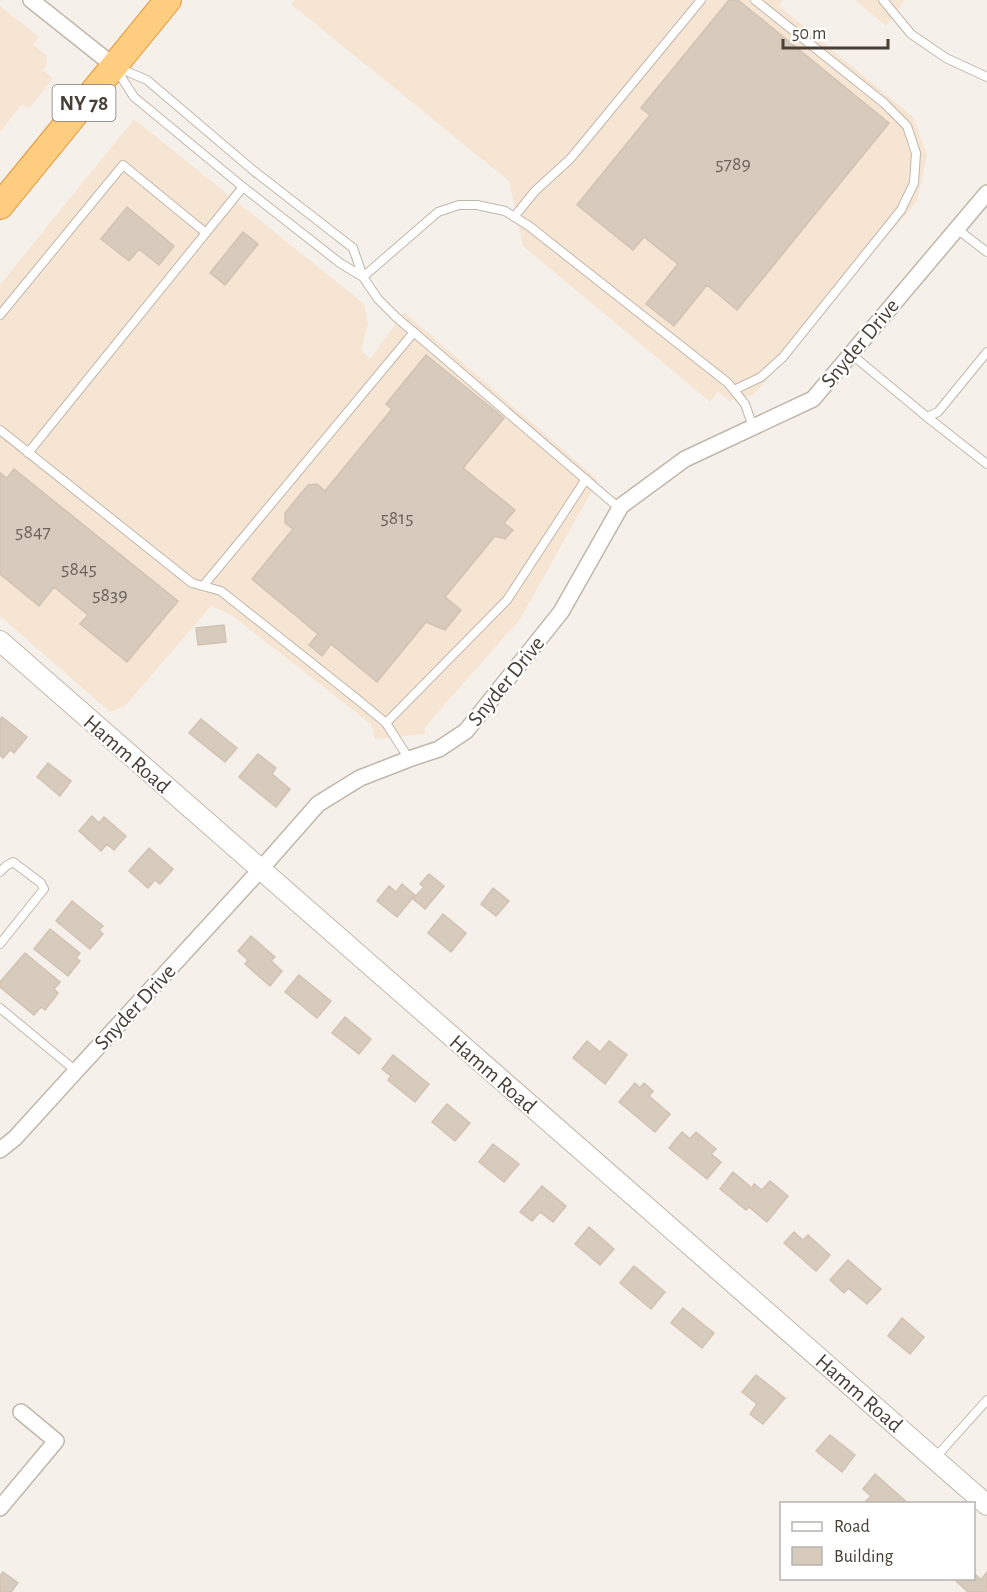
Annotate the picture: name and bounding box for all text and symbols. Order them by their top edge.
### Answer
scale bar [783,12,888,50]
text: 50 m [792,25,826,43]
road number: NY 78 [52,85,116,121]
house number: 5789 [715,154,751,174]
street label: Snyder Drive [817,294,903,392]
house number: 5815 [380,508,414,528]
house number: 5847 [15,522,51,542]
house number: 5845 [61,559,97,579]
house number: 5839 [92,585,128,605]
street label: Snyder Drive [463,632,549,730]
street label: Hamm Road [79,711,175,797]
street label: Snyder Drive [90,960,180,1054]
street label: Hamm Road [445,1031,541,1117]
street label: Hamm Road [811,1350,907,1436]
legend [780,1502,975,1580]
text: Road [834,1518,870,1536]
text: Building [834,1548,894,1566]

